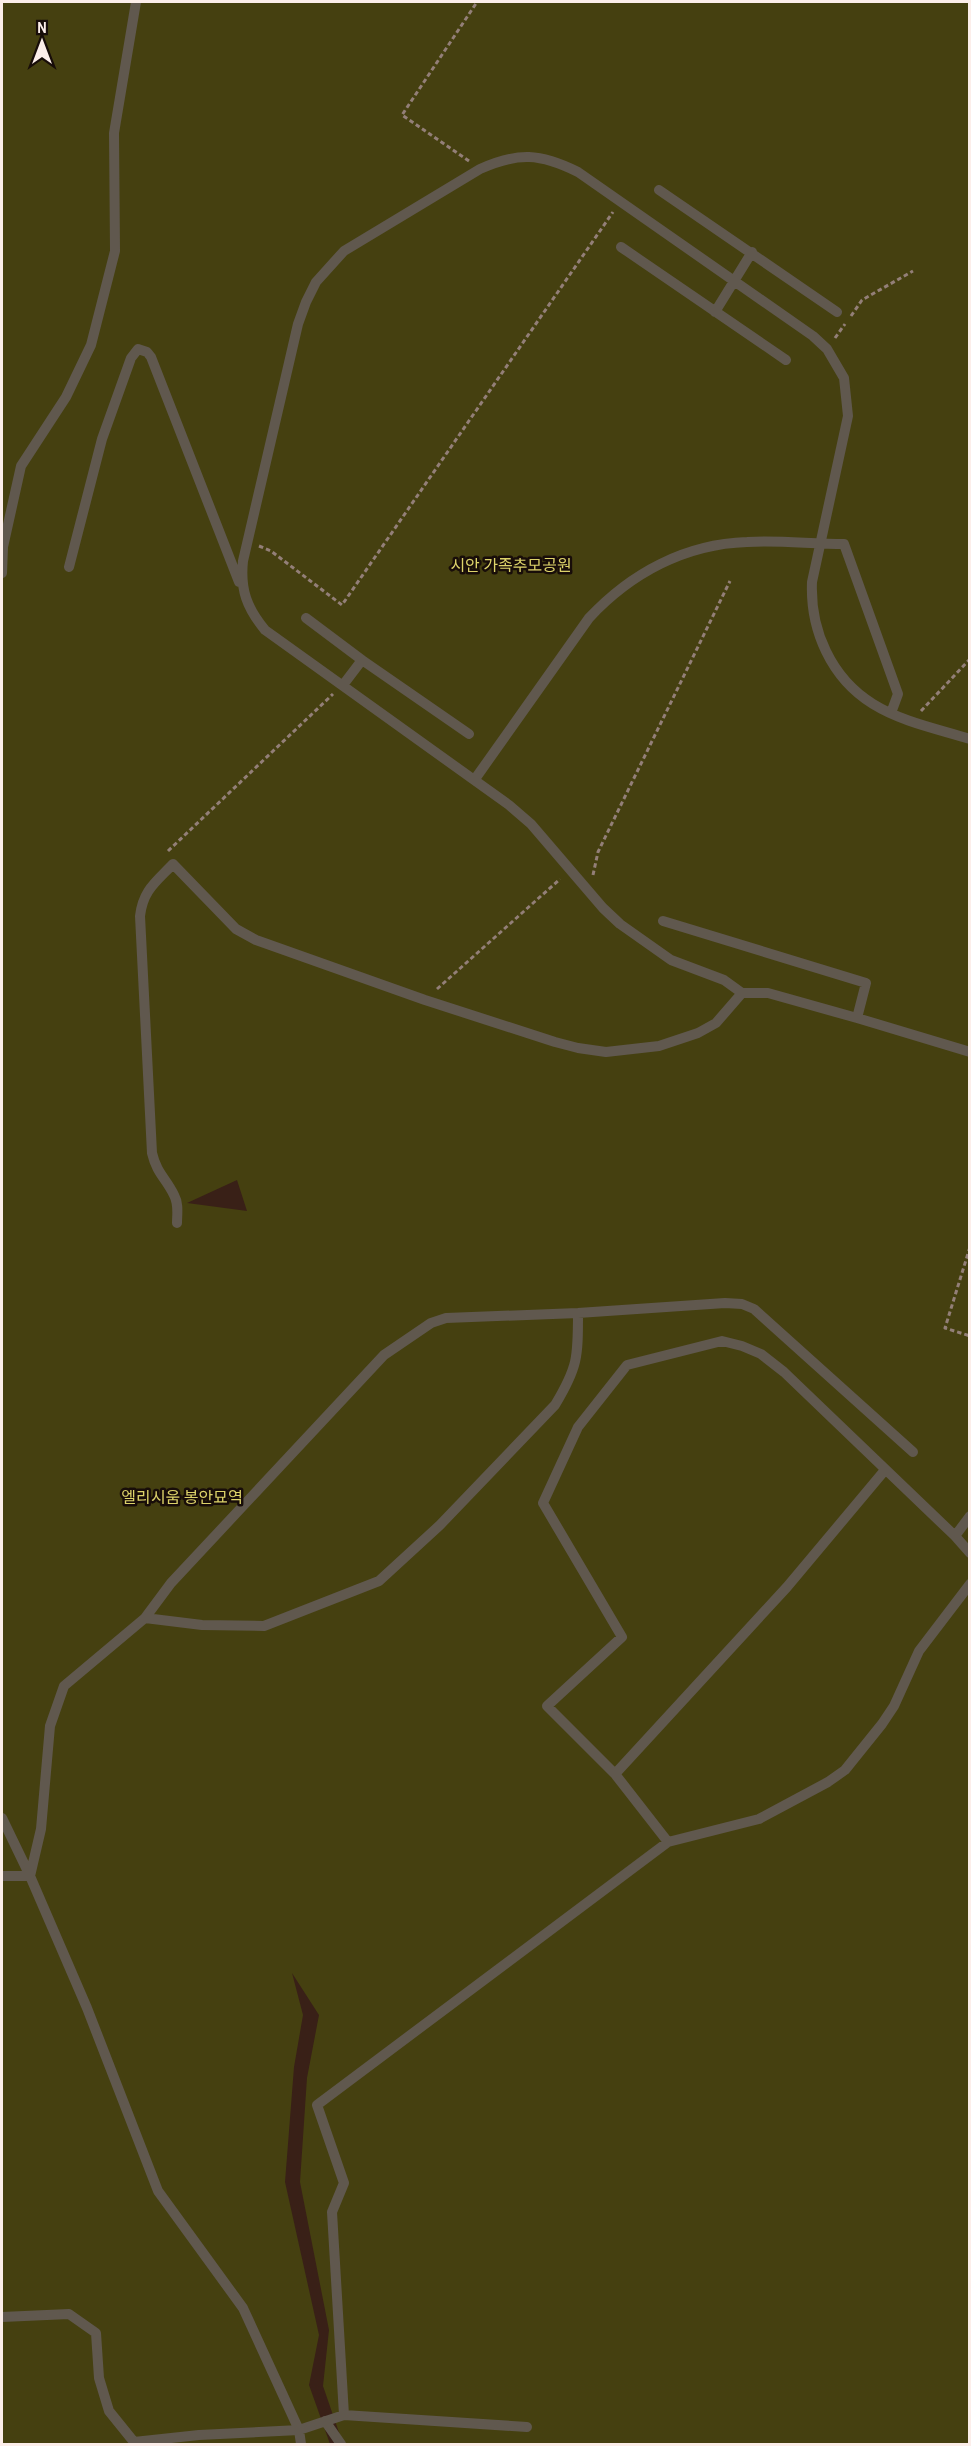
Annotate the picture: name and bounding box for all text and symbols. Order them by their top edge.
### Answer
north arrow [12,12,72,72]
text: N [37,16,47,38]
park label: 시안 가족추모공원 [450,554,572,576]
park label: 엘리시움 봉안묘역 [121,1486,243,1508]

